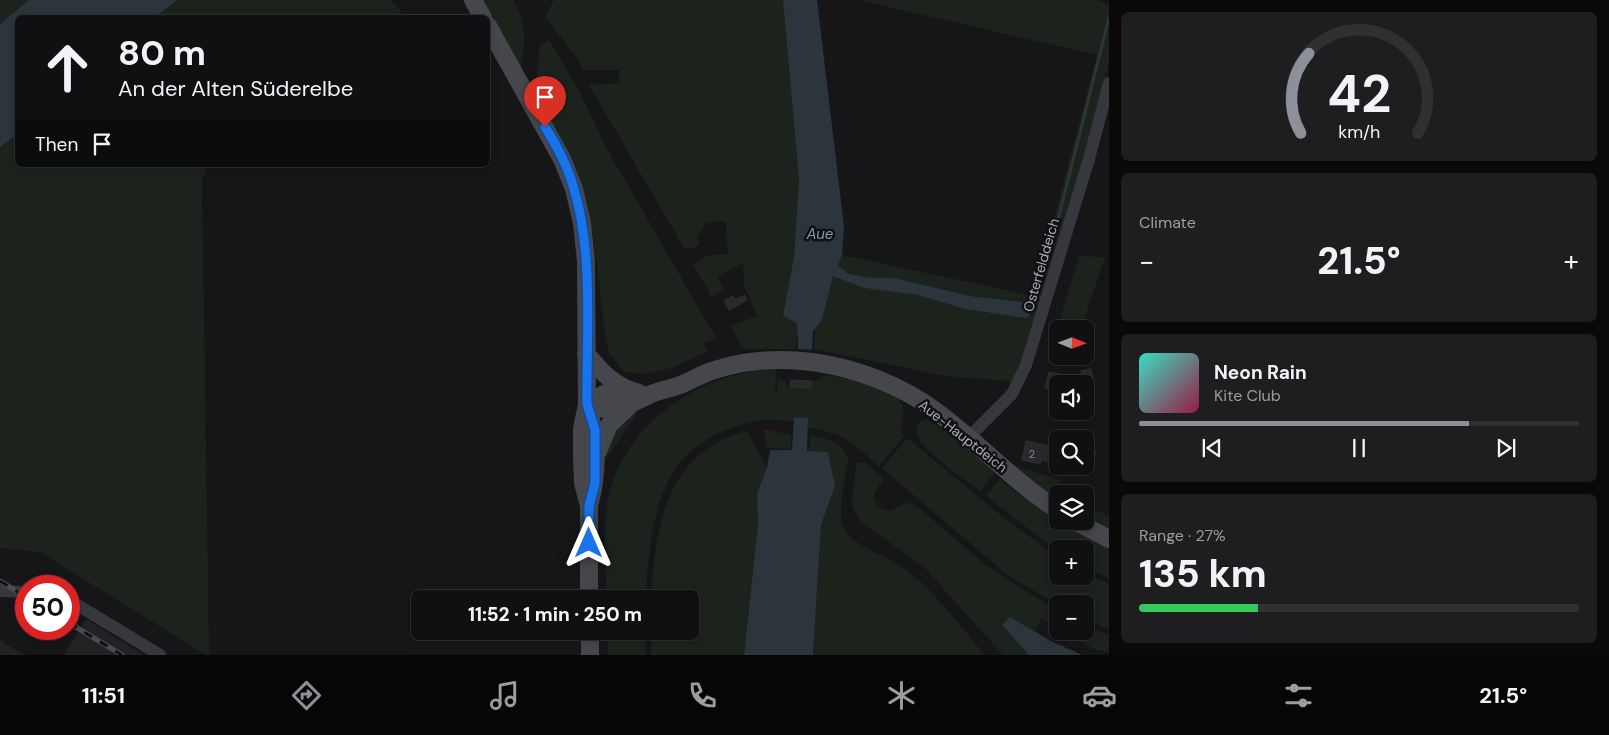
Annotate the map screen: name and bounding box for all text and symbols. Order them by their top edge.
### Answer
text: 80 m [118,30,206,76]
icon: ahead [35,35,100,100]
text: 42 [1327,60,1391,128]
text: An der Alten Süderelbe [118,74,353,103]
pin [524,76,566,127]
icon: arrive [531,83,559,111]
text: km/h [1338,120,1380,144]
icon: arrive [88,130,116,158]
text: Then [35,132,78,157]
text: Climate [1139,212,1196,233]
street label: Osterfelddeich [1019,216,1063,314]
water label: Aue [806,224,834,244]
text: 21.5° [1317,236,1401,286]
text: − [1139,243,1154,280]
text: + [1564,243,1579,280]
north arrow [1049,320,1094,365]
map controls [1049,320,1094,640]
text: Neon Rain [1214,360,1307,385]
button: sound [1049,375,1094,420]
text: Kite Club [1214,385,1281,406]
street label: Aue-Hauptdeich [915,396,1011,476]
button: search [1049,430,1094,475]
icon: previous [1198,434,1226,462]
icon: pause [1345,434,1373,462]
icon: next [1492,434,1520,462]
house number: 2 [1029,447,1035,461]
button: layers [1049,485,1094,530]
position arrow [562,516,614,568]
text: Range · 27% [1139,525,1226,546]
button: + [1049,540,1094,585]
text: 135 km [1139,549,1267,599]
speed limit sign: 50 [15,575,80,640]
button: − [1049,595,1094,640]
text: 11:52 · 1 min · 250 m [468,602,642,627]
icon: directions [289,678,324,713]
icon: music [487,678,522,713]
icon: phone [685,678,720,713]
icon: climate [884,678,919,713]
icon: car [1082,678,1117,713]
icon: filters [1281,678,1316,713]
text: 11:51 [82,681,125,710]
text: 21.5° [1479,681,1527,710]

